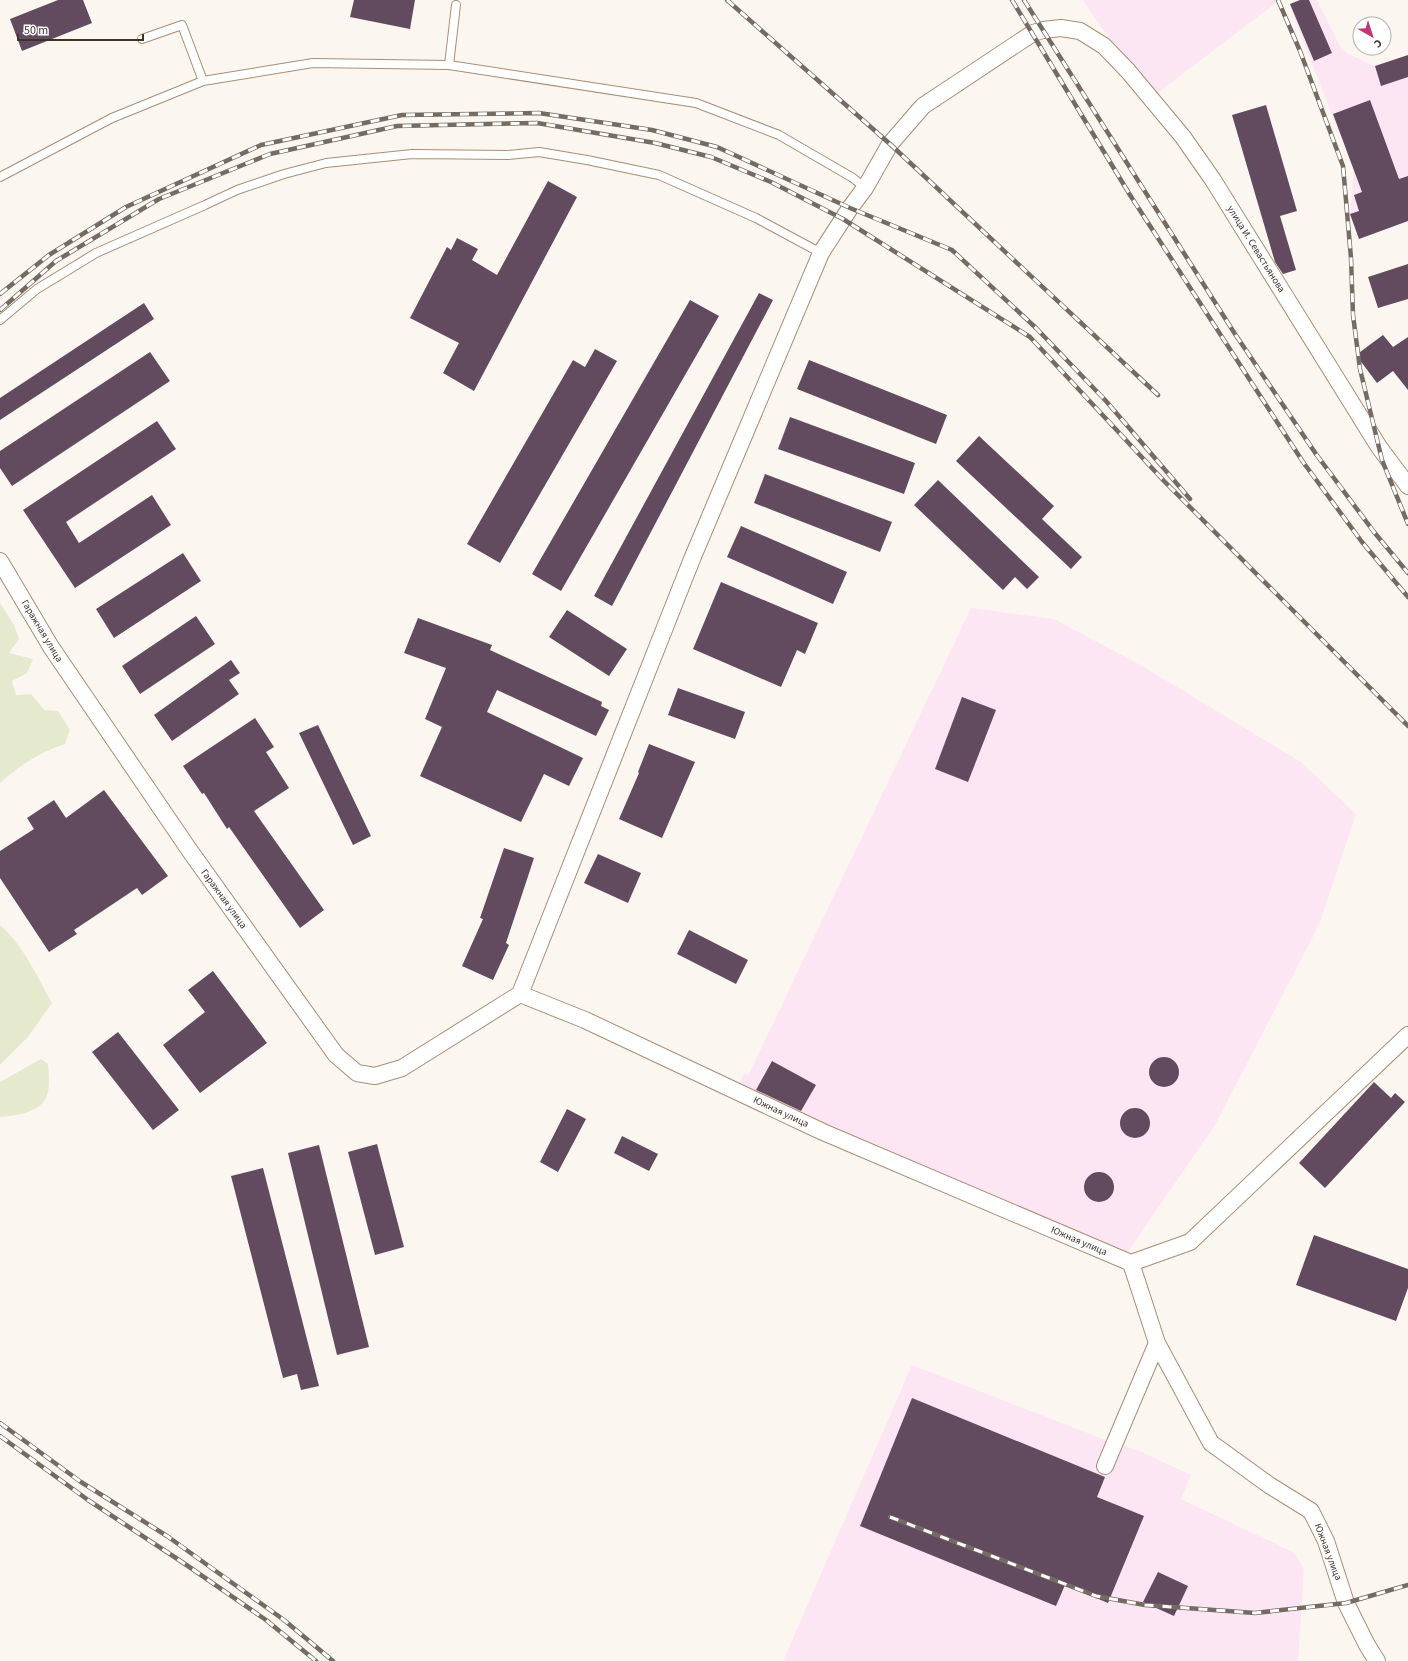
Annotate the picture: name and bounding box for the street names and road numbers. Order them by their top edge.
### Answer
street label: улица И. Севастьянова [1223,203,1289,295]
street label: Гаражная улица [18,597,66,665]
street label: Гаражная улица [198,866,250,932]
street label: Южная улица [751,1093,811,1131]
street label: Южная улица [1049,1223,1109,1259]
street label: Южная улица [1311,1522,1345,1582]

